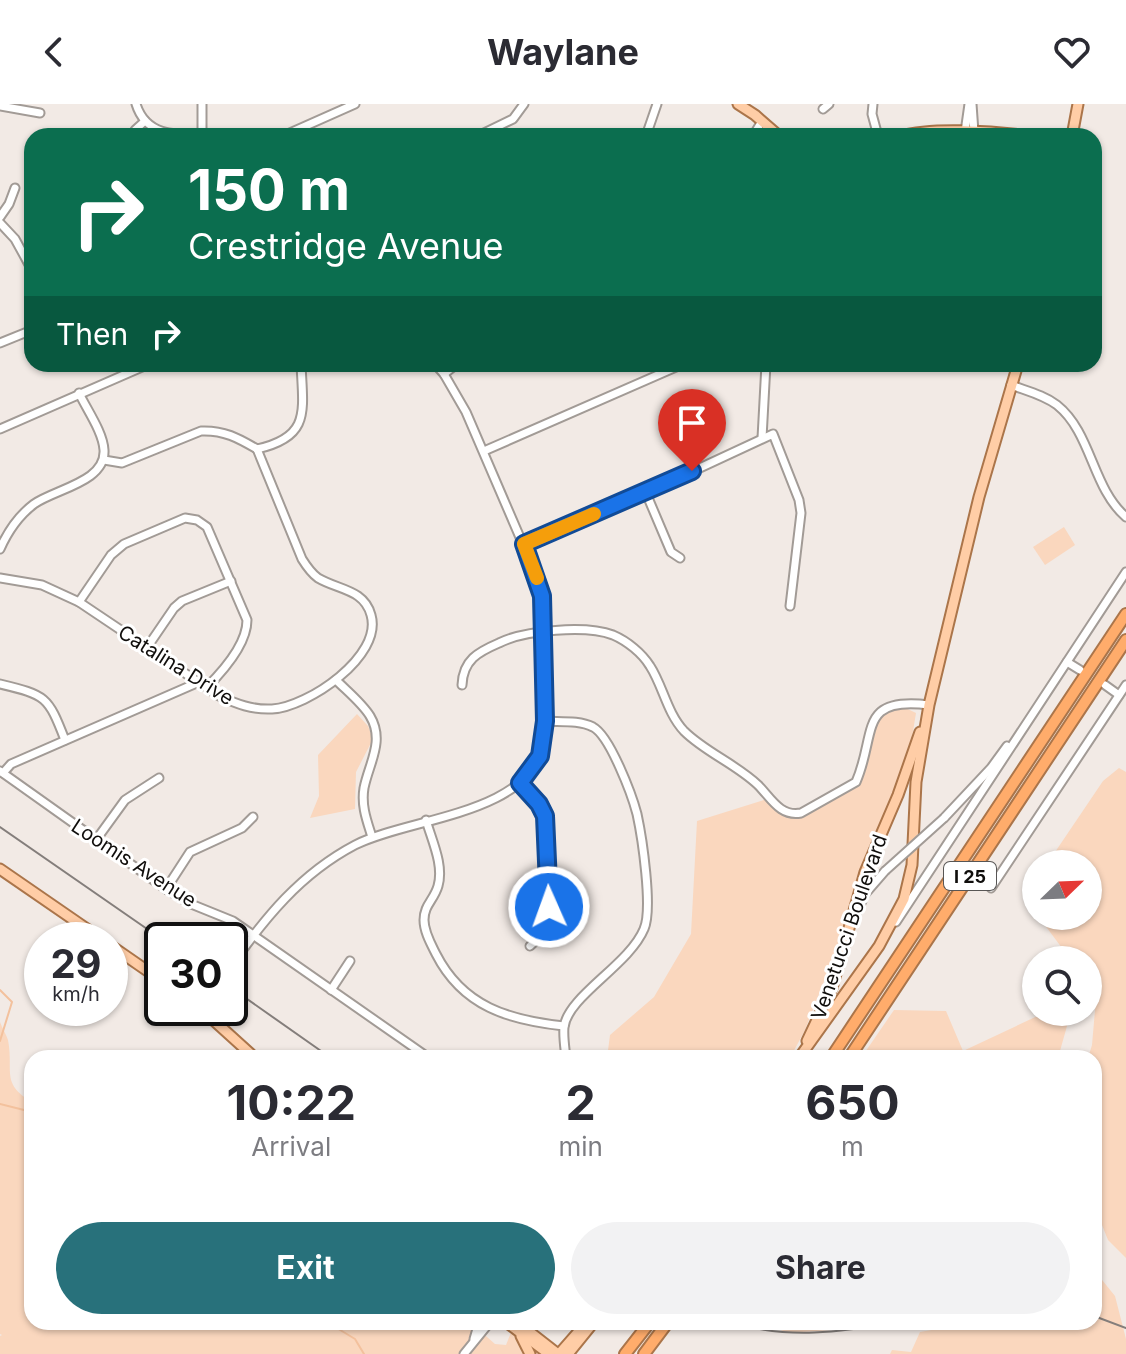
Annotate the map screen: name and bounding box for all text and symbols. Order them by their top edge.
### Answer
icon: back [32,30,76,74]
text: Waylane [487,30,639,74]
icon: heart [1050,30,1094,74]
text: 150 m [188,156,350,224]
icon: right [56,160,160,264]
text: Crestridge Avenue [188,224,504,268]
icon: right [144,312,188,356]
text: Then [56,316,128,352]
pin [658,389,726,471]
icon: arrive [670,401,714,445]
street label: Catalina Drive [114,620,238,710]
street label: Loomis Avenue [67,814,201,912]
street label: Venetucci Boulevard [806,831,892,1023]
north arrow [1022,850,1102,930]
map controls [1022,850,1102,1026]
road number: I 25 [944,862,996,890]
position arrow [507,865,591,949]
speed limit sign: 30 [144,922,248,1026]
text: 29 [50,939,102,988]
button: search [1022,946,1102,1026]
text: km/h [52,982,100,1006]
text: 10:22 [226,1073,356,1132]
text: 2 [566,1073,596,1132]
text: 650 [805,1073,900,1132]
text: Arrival [251,1131,331,1162]
text: min [558,1131,603,1162]
text: m [841,1131,864,1162]
button: Exit [56,1222,555,1314]
button: Share [571,1222,1070,1314]

